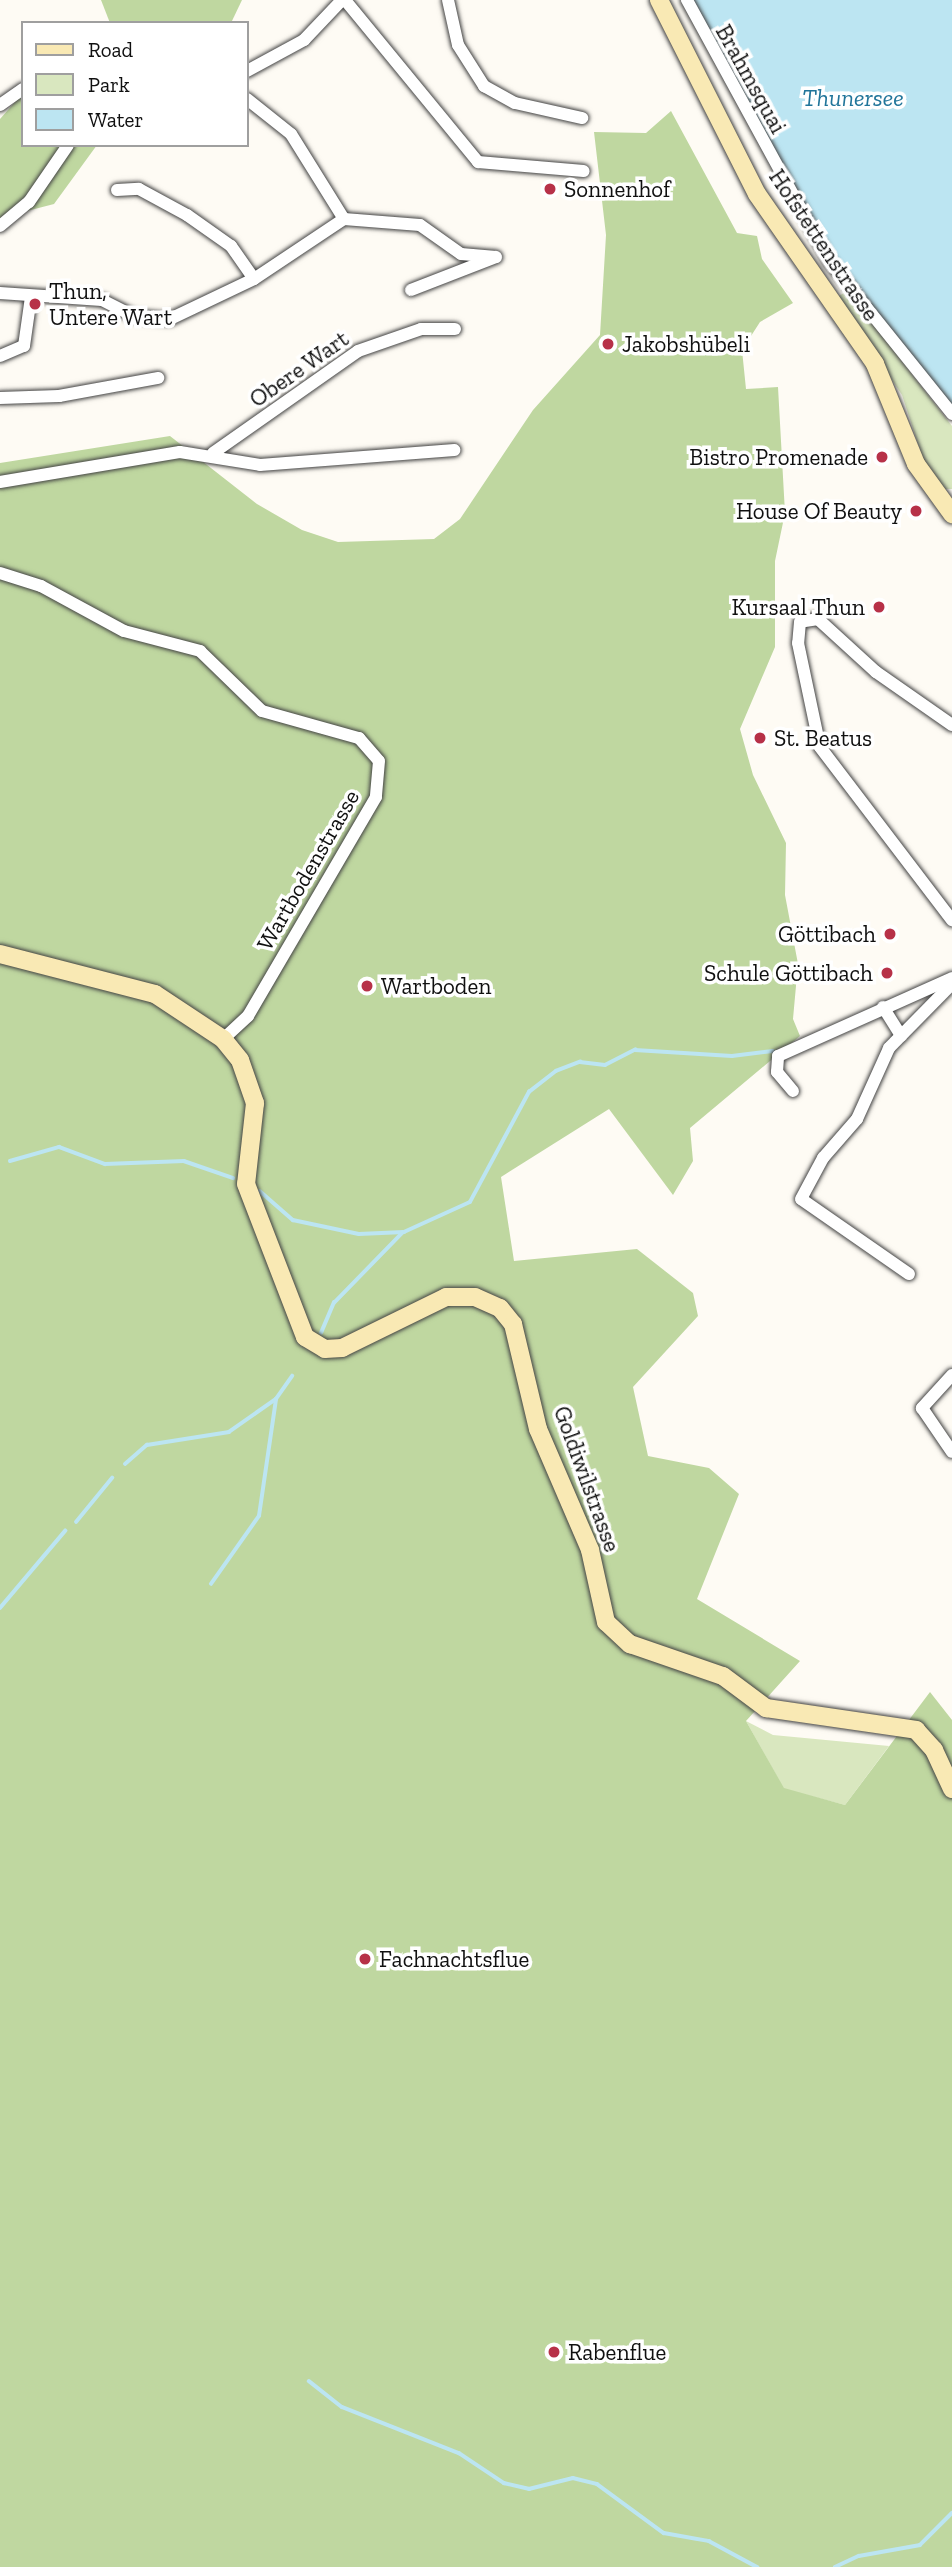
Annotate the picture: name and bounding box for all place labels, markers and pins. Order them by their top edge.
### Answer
place label: Sonnenhof [564,175,670,203]
marker: Sonnenhof [542,181,558,197]
place label: Thun, Untere Wart [49,277,173,331]
marker: Thun, Untere Wart [27,296,43,312]
place label: Jakobshübeli [622,330,750,358]
marker: Jakobshübeli [600,336,616,352]
place label: Bistro Promenade [689,443,868,471]
marker: Bistro Promenade [874,449,890,465]
place label: House Of Beauty [736,497,902,525]
marker: House Of Beauty [908,503,924,519]
place label: Kursaal Thun [731,593,865,621]
marker: Kursaal Thun [871,599,887,615]
place label: St. Beatus [774,724,872,752]
marker: St. Beatus [752,730,768,746]
place label: Göttibach [778,920,876,948]
marker: Göttibach [882,926,898,942]
place label: Schule Göttibach [704,959,873,987]
marker: Schule Göttibach [879,965,895,981]
place label: Wartboden [381,972,491,1000]
marker: Wartboden [359,978,375,994]
place label: Fachnachtsflue [379,1945,529,1973]
marker: Fachnachtsflue [357,1951,373,1967]
place label: Rabenflue [568,2338,666,2366]
marker: Rabenflue [546,2344,562,2360]

